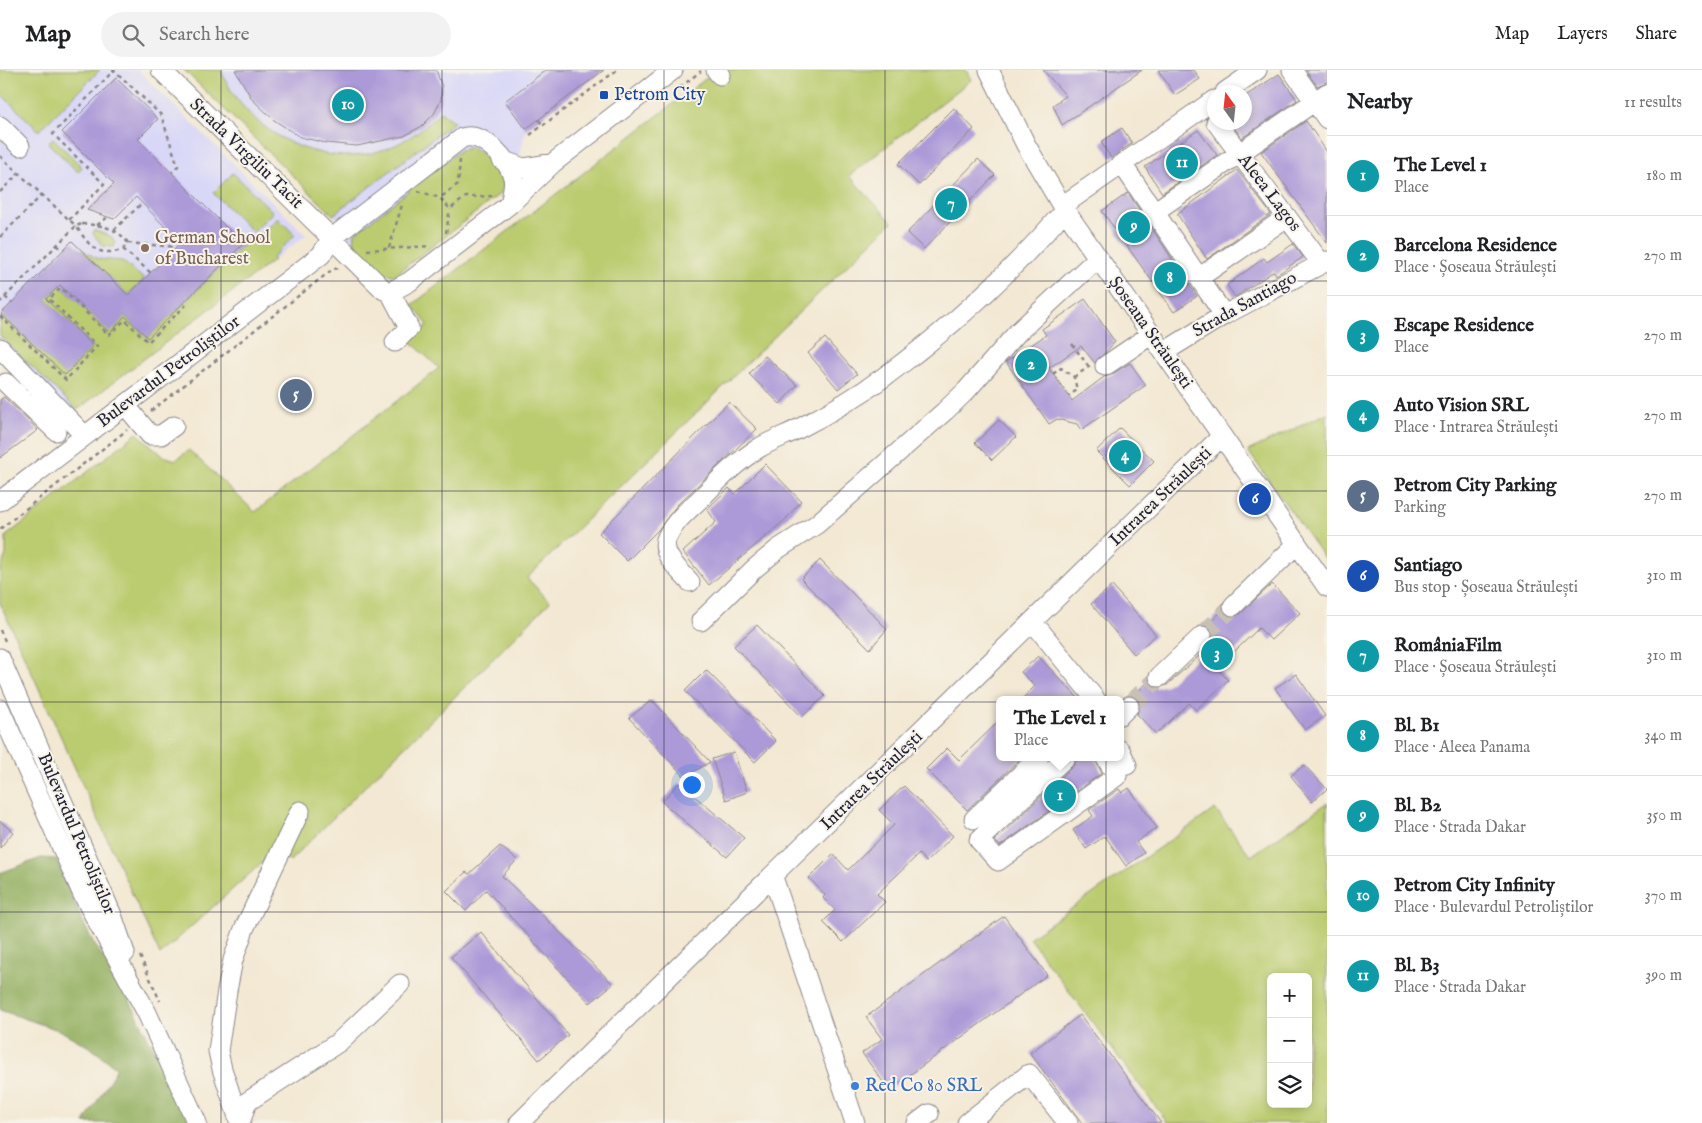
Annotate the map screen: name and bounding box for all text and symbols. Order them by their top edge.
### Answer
search box [101,12,451,57]
text: Map [25,19,71,50]
icon: search [119,21,147,49]
text: Search here [159,23,250,47]
text: Map [1495,23,1529,46]
text: Layers [1557,23,1608,46]
text: Share [1636,23,1677,46]
place label: Petrom City [614,84,705,107]
north arrow [1207,85,1252,130]
pin: 10 [332,86,364,124]
marker: Petrom City [598,89,610,101]
text: Nearby [1347,89,1412,116]
text: 11 results [1624,93,1682,113]
street label: Strada Virgiliu Tacit [184,94,308,214]
pin: 11 [1166,144,1198,182]
street label: Aleea Lagos [1232,149,1306,236]
text: The Level 1 [1394,154,1487,178]
text: 1 [1360,166,1366,186]
text: 180 m [1646,166,1682,186]
text: Place [1394,178,1429,198]
pin: 7 [935,185,967,223]
pin: 9 [1118,208,1150,246]
place label: German School of Bucharest [155,227,270,271]
text: Barcelona Residence [1394,234,1557,258]
marker: German School of Bucharest [139,242,151,254]
text: 2 [1359,246,1367,266]
text: 270 m [1643,246,1682,266]
text: Place · Șoseaua Străulești [1394,258,1557,278]
pin: 8 [1154,259,1186,297]
street label: Strada Santiago [1189,267,1301,343]
street label: Șoseaua Străulești [1103,272,1197,394]
street label: Bulevardul Petroliștilor [93,310,245,433]
text: Escape Residence [1394,314,1534,338]
text: 3 [1360,326,1366,346]
text: 270 m [1643,326,1682,346]
text: Place [1394,338,1429,358]
pin: 2 [1015,346,1047,384]
pin: 5 [280,376,312,414]
text: Auto Vision SRL [1394,394,1529,418]
text: 4 [1359,406,1367,426]
text: 270 m [1643,406,1682,426]
text: Place · Intrarea Străulești [1394,418,1558,438]
pin: 4 [1109,437,1141,475]
street label: Intrarea Străulești [1105,442,1217,552]
text: Petrom City Parking [1394,474,1556,498]
pin: 6 [1239,480,1271,518]
text: 5 [1360,486,1366,506]
text: 270 m [1643,486,1682,506]
text: Parking [1394,498,1446,518]
text: Santiago [1394,554,1462,578]
text: 6 [1360,566,1366,586]
text: 310 m [1646,566,1682,586]
text: Bus stop · Șoseaua Străulești [1394,578,1578,598]
text: RomâniaFilm [1394,634,1502,658]
pin: 3 [1201,635,1233,673]
text: 7 [1359,646,1367,666]
text: 310 m [1646,646,1682,666]
text: Place · Șoseaua Străulești [1394,658,1557,678]
popup [996,696,1124,761]
text: The Level 1 [1014,707,1106,731]
text: Bl. B1 [1394,714,1440,738]
street label: Intrarea Străulești [816,726,928,836]
text: 8 [1360,726,1366,746]
text: 340 m [1644,726,1682,746]
text: Place [1014,731,1048,751]
text: Place · Aleea Panama [1394,738,1530,758]
street label: Bulevardul Petroliștilor [32,750,121,919]
your location [679,772,705,798]
pin: 1 [1044,777,1076,815]
text: Bl. B2 [1394,794,1441,818]
text: 9 [1360,806,1366,826]
text: 350 m [1647,806,1682,826]
text: Place · Strada Dakar [1394,818,1526,838]
text: Petrom City Infinity [1394,874,1555,898]
text: 10 [1356,886,1370,906]
text: 370 m [1645,886,1682,906]
text: Place · Bulevardul Petroliștilor [1394,898,1593,918]
text: Bl. B3 [1394,954,1440,978]
text: 11 [1357,966,1369,986]
text: 390 m [1645,966,1682,986]
map controls [1267,973,1312,1108]
button: + [1267,973,1312,1018]
text: Place · Strada Dakar [1394,978,1526,998]
button: − [1267,1018,1312,1063]
button: layers [1267,1063,1312,1108]
place label: Red Co 80 SRL [865,1075,983,1098]
marker: Red Co 80 SRL [849,1080,861,1092]

